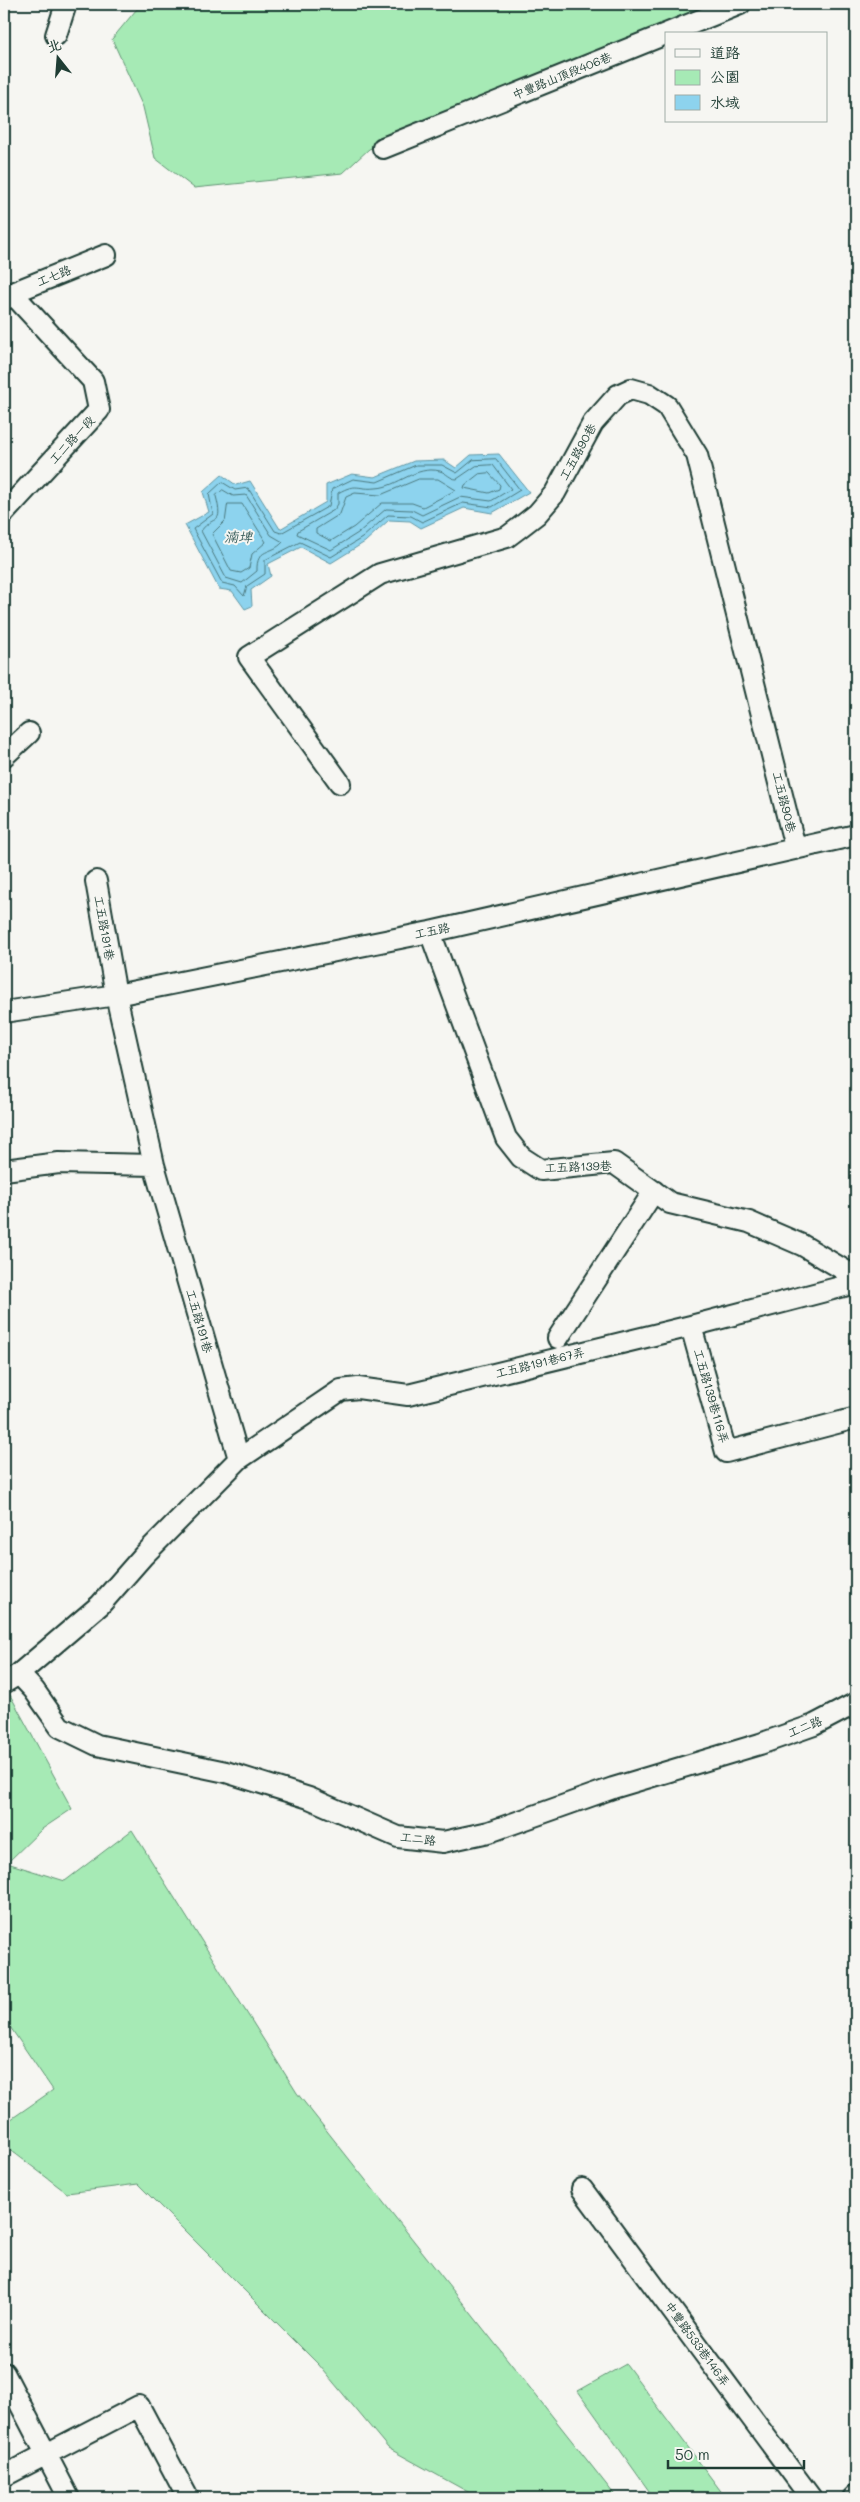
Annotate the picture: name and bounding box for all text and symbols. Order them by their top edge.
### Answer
north arrow [32,32,82,82]
legend [665,32,828,122]
text: 北 [45,34,64,56]
text: 道路 [710,42,740,62]
street label: 中豐路山頂段406巷 [510,48,614,102]
text: 公園 [710,66,740,86]
text: 水域 [710,92,740,112]
street label: 工七路 [34,261,73,289]
street label: 工二路一段 [45,412,98,467]
street label: 工五路90巷 [555,420,599,483]
water label: 湳埤 [224,527,253,546]
street label: 工五路90巷 [770,770,800,834]
street label: 工五路191巷 [91,894,119,962]
street label: 工五路 [413,918,451,942]
street label: 工五路139巷 [544,1157,612,1175]
street label: 工五路191巷 [183,1287,217,1355]
street label: 工五路191巷67弄 [493,1343,586,1381]
street label: 工五路139巷116弄 [691,1347,733,1445]
street label: 工二路 [785,1712,824,1740]
street label: 工二路 [399,1828,437,1848]
street label: 中豐路533巷146弄 [662,2298,734,2389]
scale bar [668,2437,804,2469]
text: 50 m [675,2444,710,2464]

